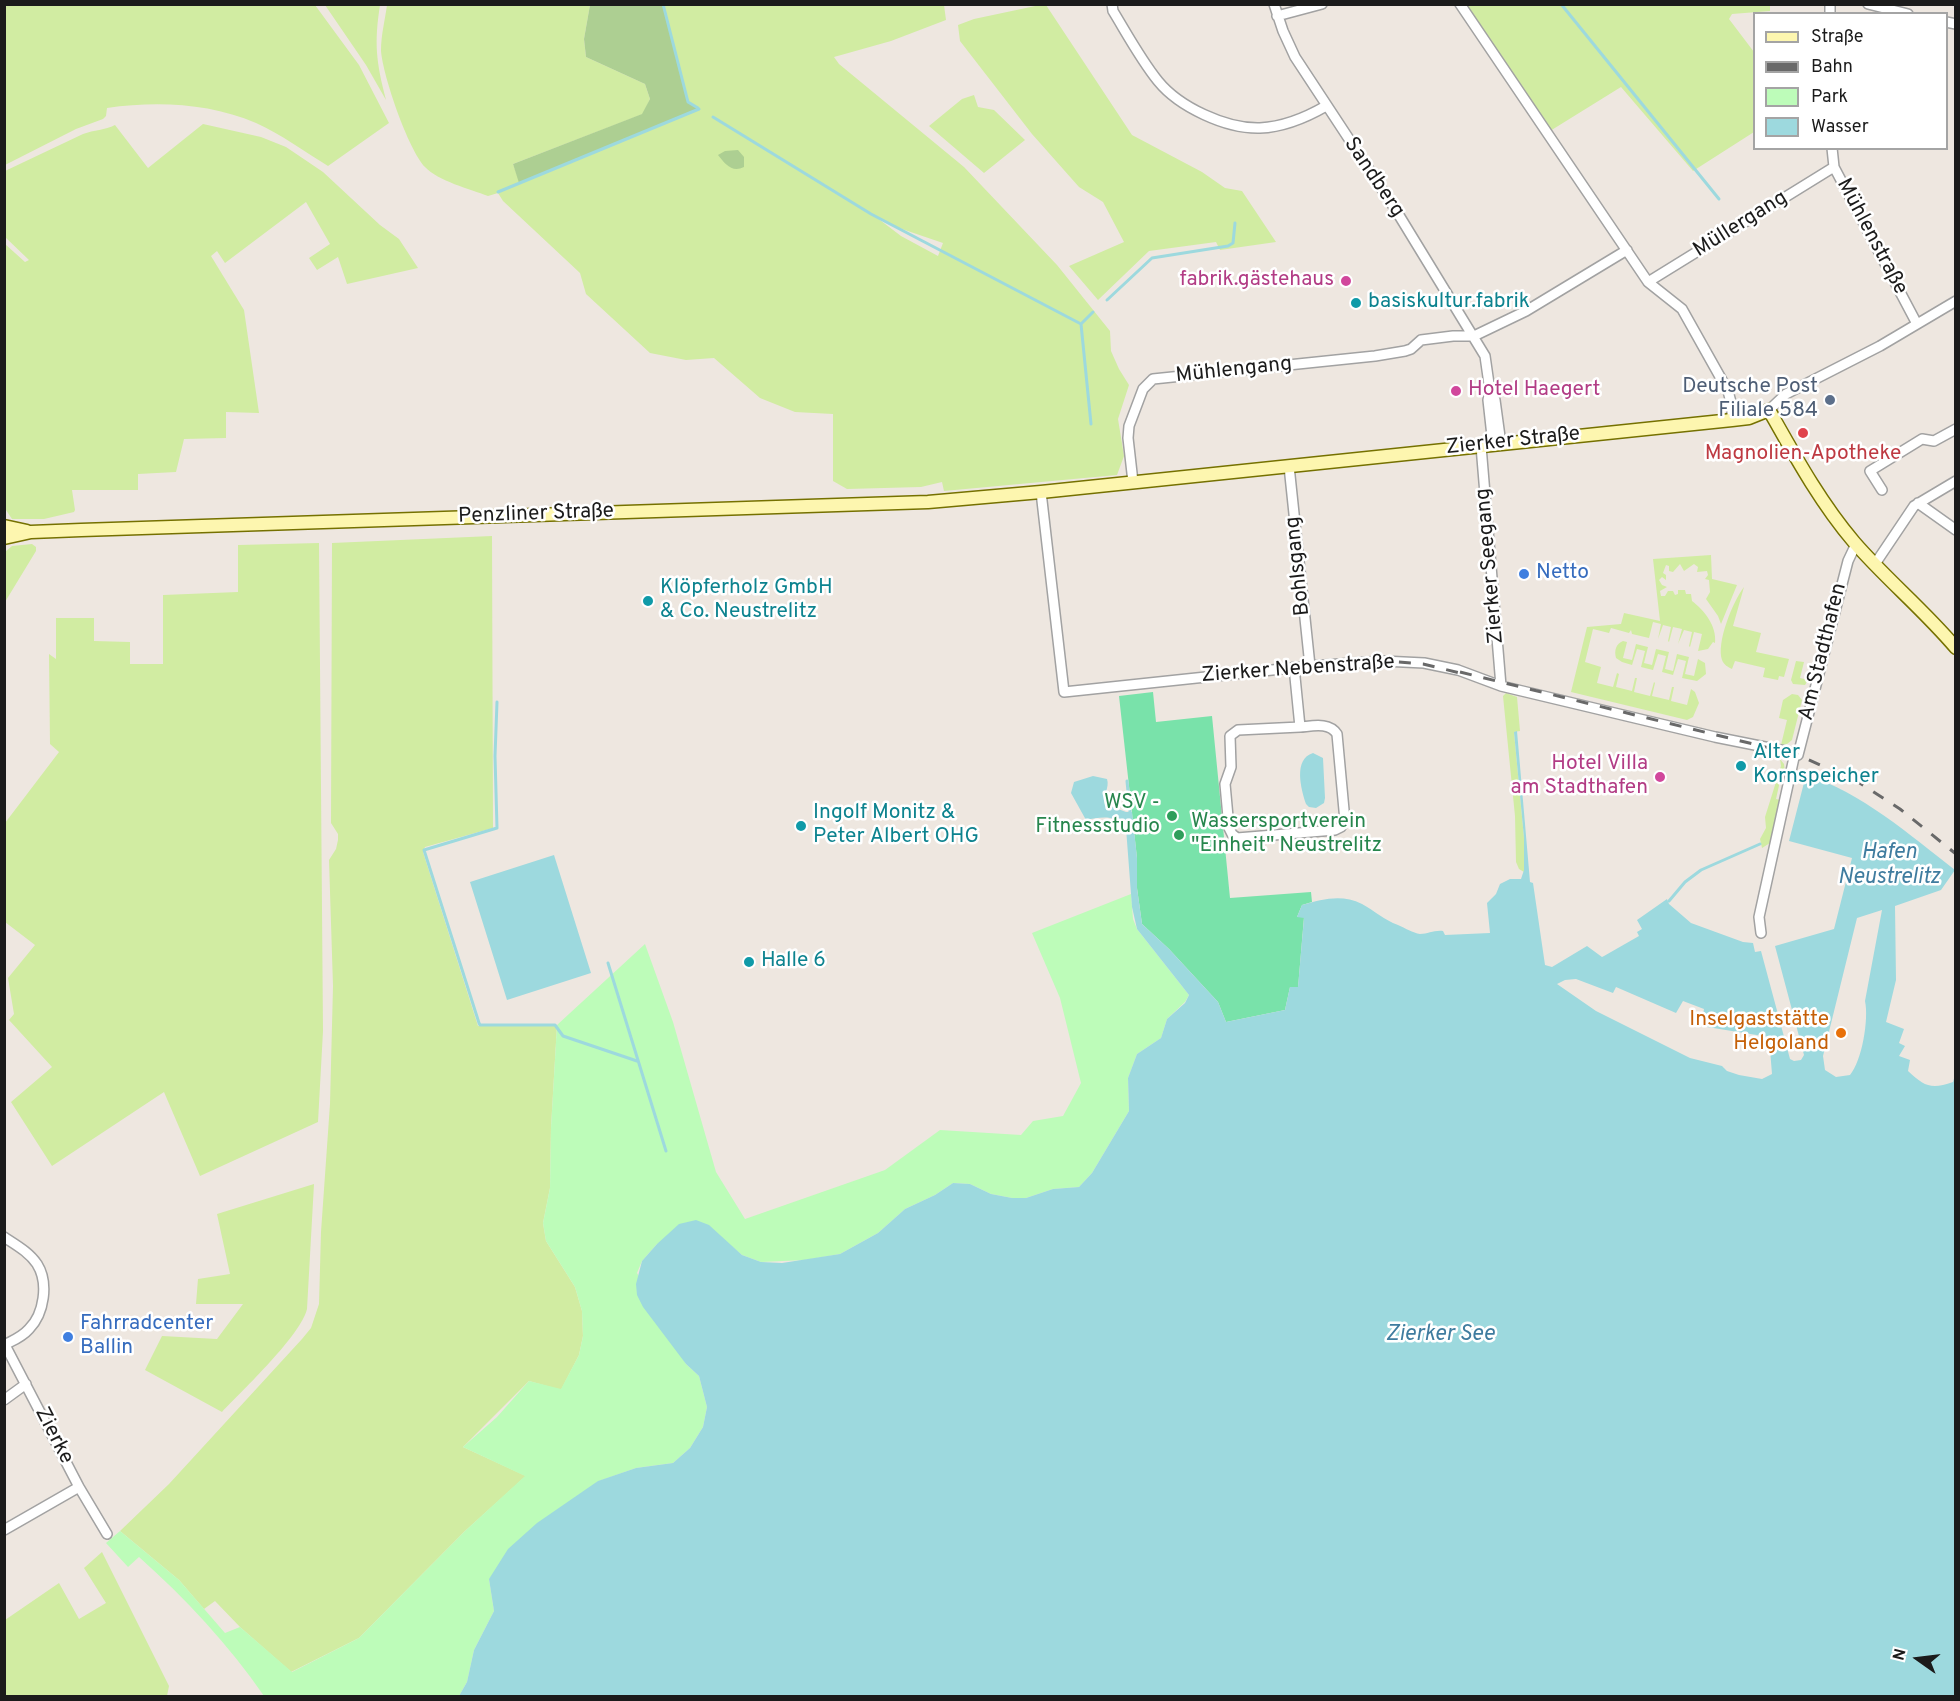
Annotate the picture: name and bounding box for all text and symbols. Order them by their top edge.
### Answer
legend [1753,12,1948,150]
text: Straße [1811,26,1863,49]
text: Bahn [1811,56,1853,79]
text: Park [1811,86,1848,109]
text: Wasser [1811,116,1869,139]
street label: Sandberg [1337,133,1409,223]
street label: Mühlenstraße [1830,175,1912,299]
street label: Müllergang [1689,186,1793,264]
place label: fabrik.gästehaus [1179,268,1334,294]
marker: fabrik.gästehaus [1339,274,1353,288]
place label: basiskultur.fabrik [1368,290,1530,316]
marker: basiskultur.fabrik [1349,296,1363,310]
street label: Mühlengang [1175,352,1293,390]
place label: Deutsche Post Filiale 584 [1682,375,1818,425]
place label: Hotel Haegert [1468,378,1600,404]
marker: Hotel Haegert [1449,384,1463,398]
marker: Deutsche Post Filiale 584 [1823,393,1837,407]
street label: Zierker Straße [1445,422,1581,462]
marker: Magnolien-Apotheke [1796,426,1810,440]
place label: Magnolien-Apotheke [1705,442,1901,468]
street label: Zierker Seegang [1472,487,1510,645]
street label: Penzliner Straße [458,500,614,530]
street label: Bohlsgang [1281,515,1317,617]
place label: Netto [1536,561,1589,587]
marker: Netto [1517,567,1531,581]
place label: Klöpferholz GmbH & Co. Neustrelitz [660,576,833,626]
street label: Am Stadthafen [1795,581,1853,723]
marker: Klöpferholz GmbH & Co. Neustrelitz [641,594,655,608]
street label: Zierker Nebenstraße [1200,651,1396,689]
place label: Alter Kornspeicher [1753,741,1879,791]
place label: Hotel Villa am Stadthafen [1510,752,1648,802]
marker: Alter Kornspeicher [1734,759,1748,773]
marker: Hotel Villa am Stadthafen [1653,770,1667,784]
place label: WSV - Fitnessstudio [1035,791,1160,841]
place label: Ingolf Monitz & Peter Albert OHG [813,801,979,851]
marker: WSV - Fitnessstudio [1165,809,1179,823]
place label: Wassersportverein "Einheit" Neustrelitz [1191,810,1382,860]
marker: Ingolf Monitz & Peter Albert OHG [794,819,808,833]
marker: Wassersportverein "Einheit" Neustrelitz [1172,828,1186,842]
water label: Hafen Neustrelitz [1838,841,1940,892]
place label: Halle 6 [761,949,826,975]
marker: Halle 6 [742,955,756,969]
place label: Inselgaststätte Helgoland [1689,1008,1829,1058]
marker: Inselgaststätte Helgoland [1834,1026,1848,1040]
place label: Fahrradcenter Ballin [80,1312,213,1362]
water label: Zierker See [1385,1323,1495,1349]
marker: Fahrradcenter Ballin [61,1330,75,1344]
street label: Zierke [28,1403,78,1469]
north arrow [1888,1629,1948,1689]
text: N [1889,1647,1912,1663]

